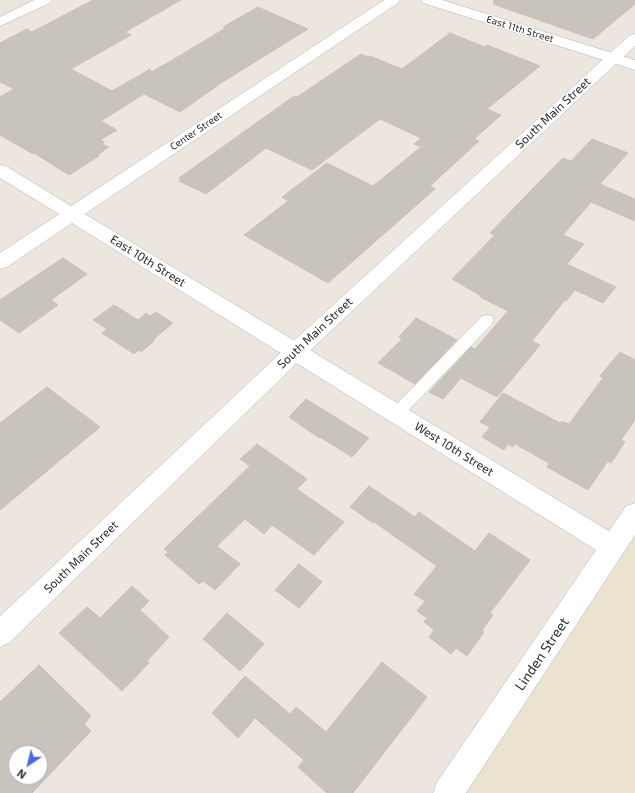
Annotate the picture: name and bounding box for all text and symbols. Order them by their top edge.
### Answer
street label: East 11th Street [485,13,555,45]
street label: South Main Street [512,74,594,152]
street label: Center Street [168,109,224,153]
street label: East 10th Street [108,232,188,290]
street label: South Main Street [274,294,356,372]
street label: West 10th Street [412,419,496,479]
street label: South Main Street [41,518,121,596]
street label: Linden Street [511,614,573,694]
north arrow [8,745,48,785]
text: N [14,767,28,782]

